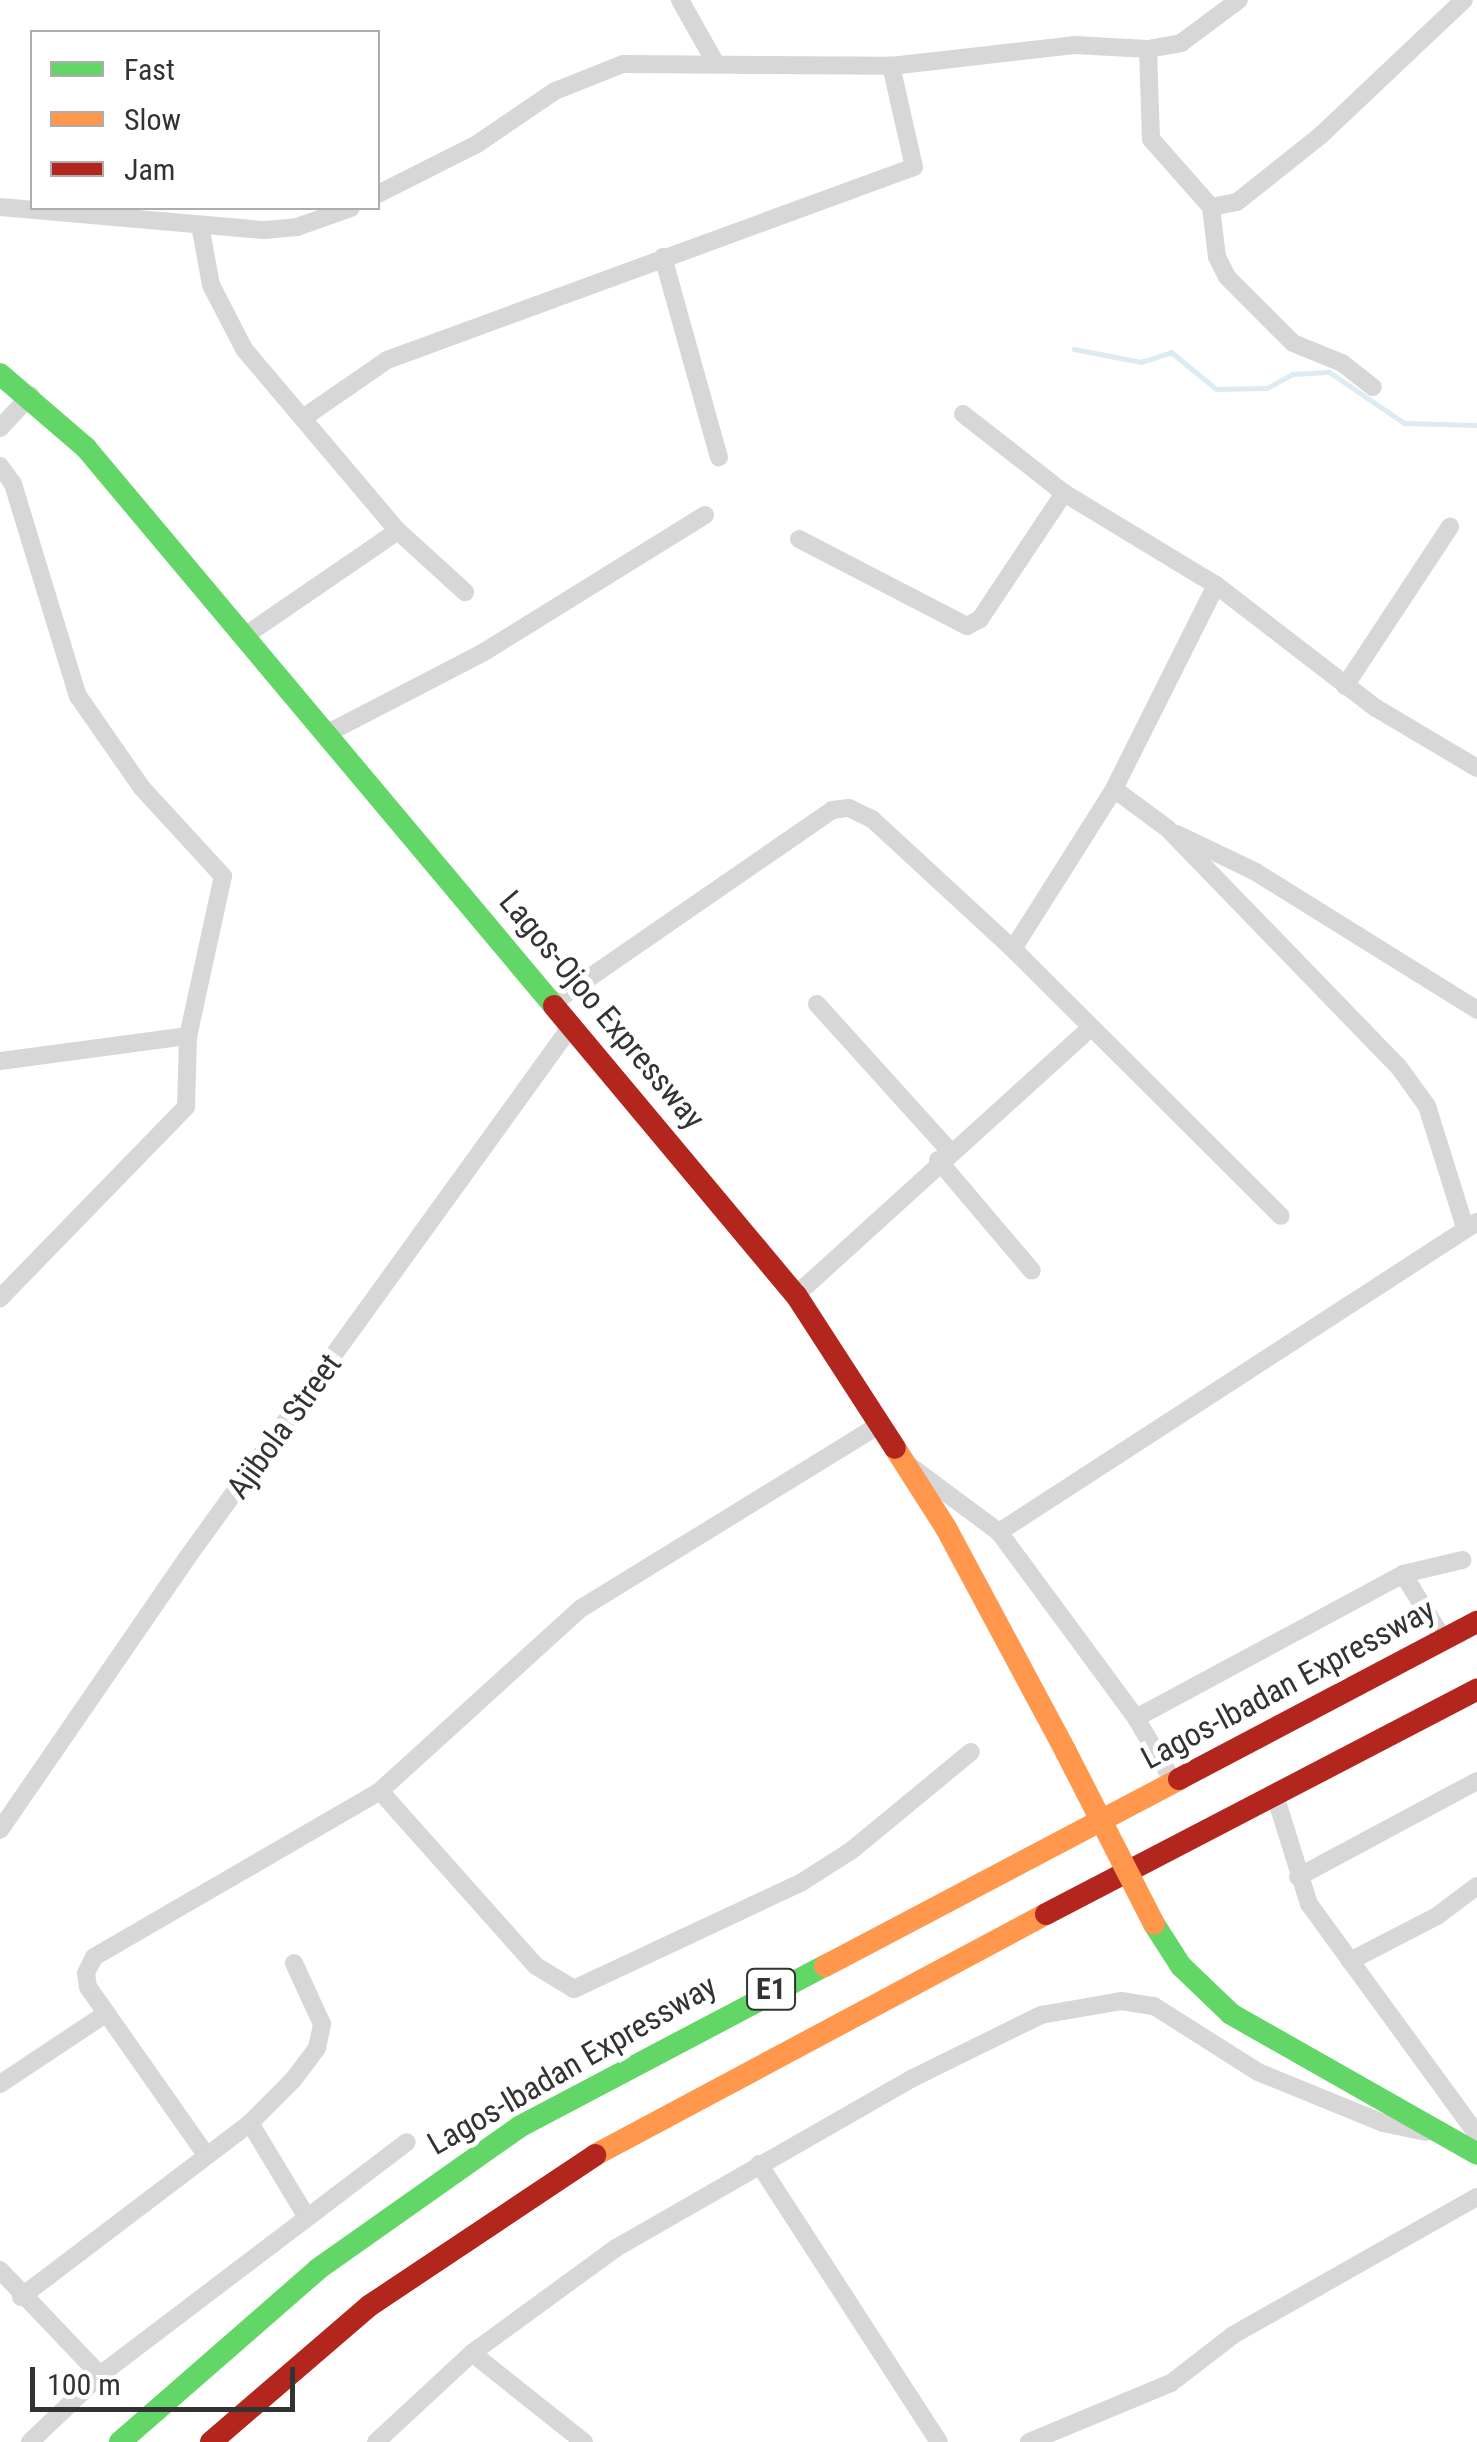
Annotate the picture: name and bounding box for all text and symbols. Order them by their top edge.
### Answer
legend [30,30,380,210]
text: Fast [124,52,175,87]
text: Slow [124,102,181,137]
text: Jam [124,152,175,187]
street label: Lagos-Ojoo Expressway [491,883,713,1137]
street label: Ajibola Street [219,1346,349,1506]
street label: Lagos-Ibadan Expressway [1135,1590,1441,1778]
road number: E1 [746,1964,796,2014]
street label: Lagos-Ibadan Expressway [421,1967,723,2163]
scale bar [35,2347,300,2409]
text: 100 m [47,2367,121,2402]

